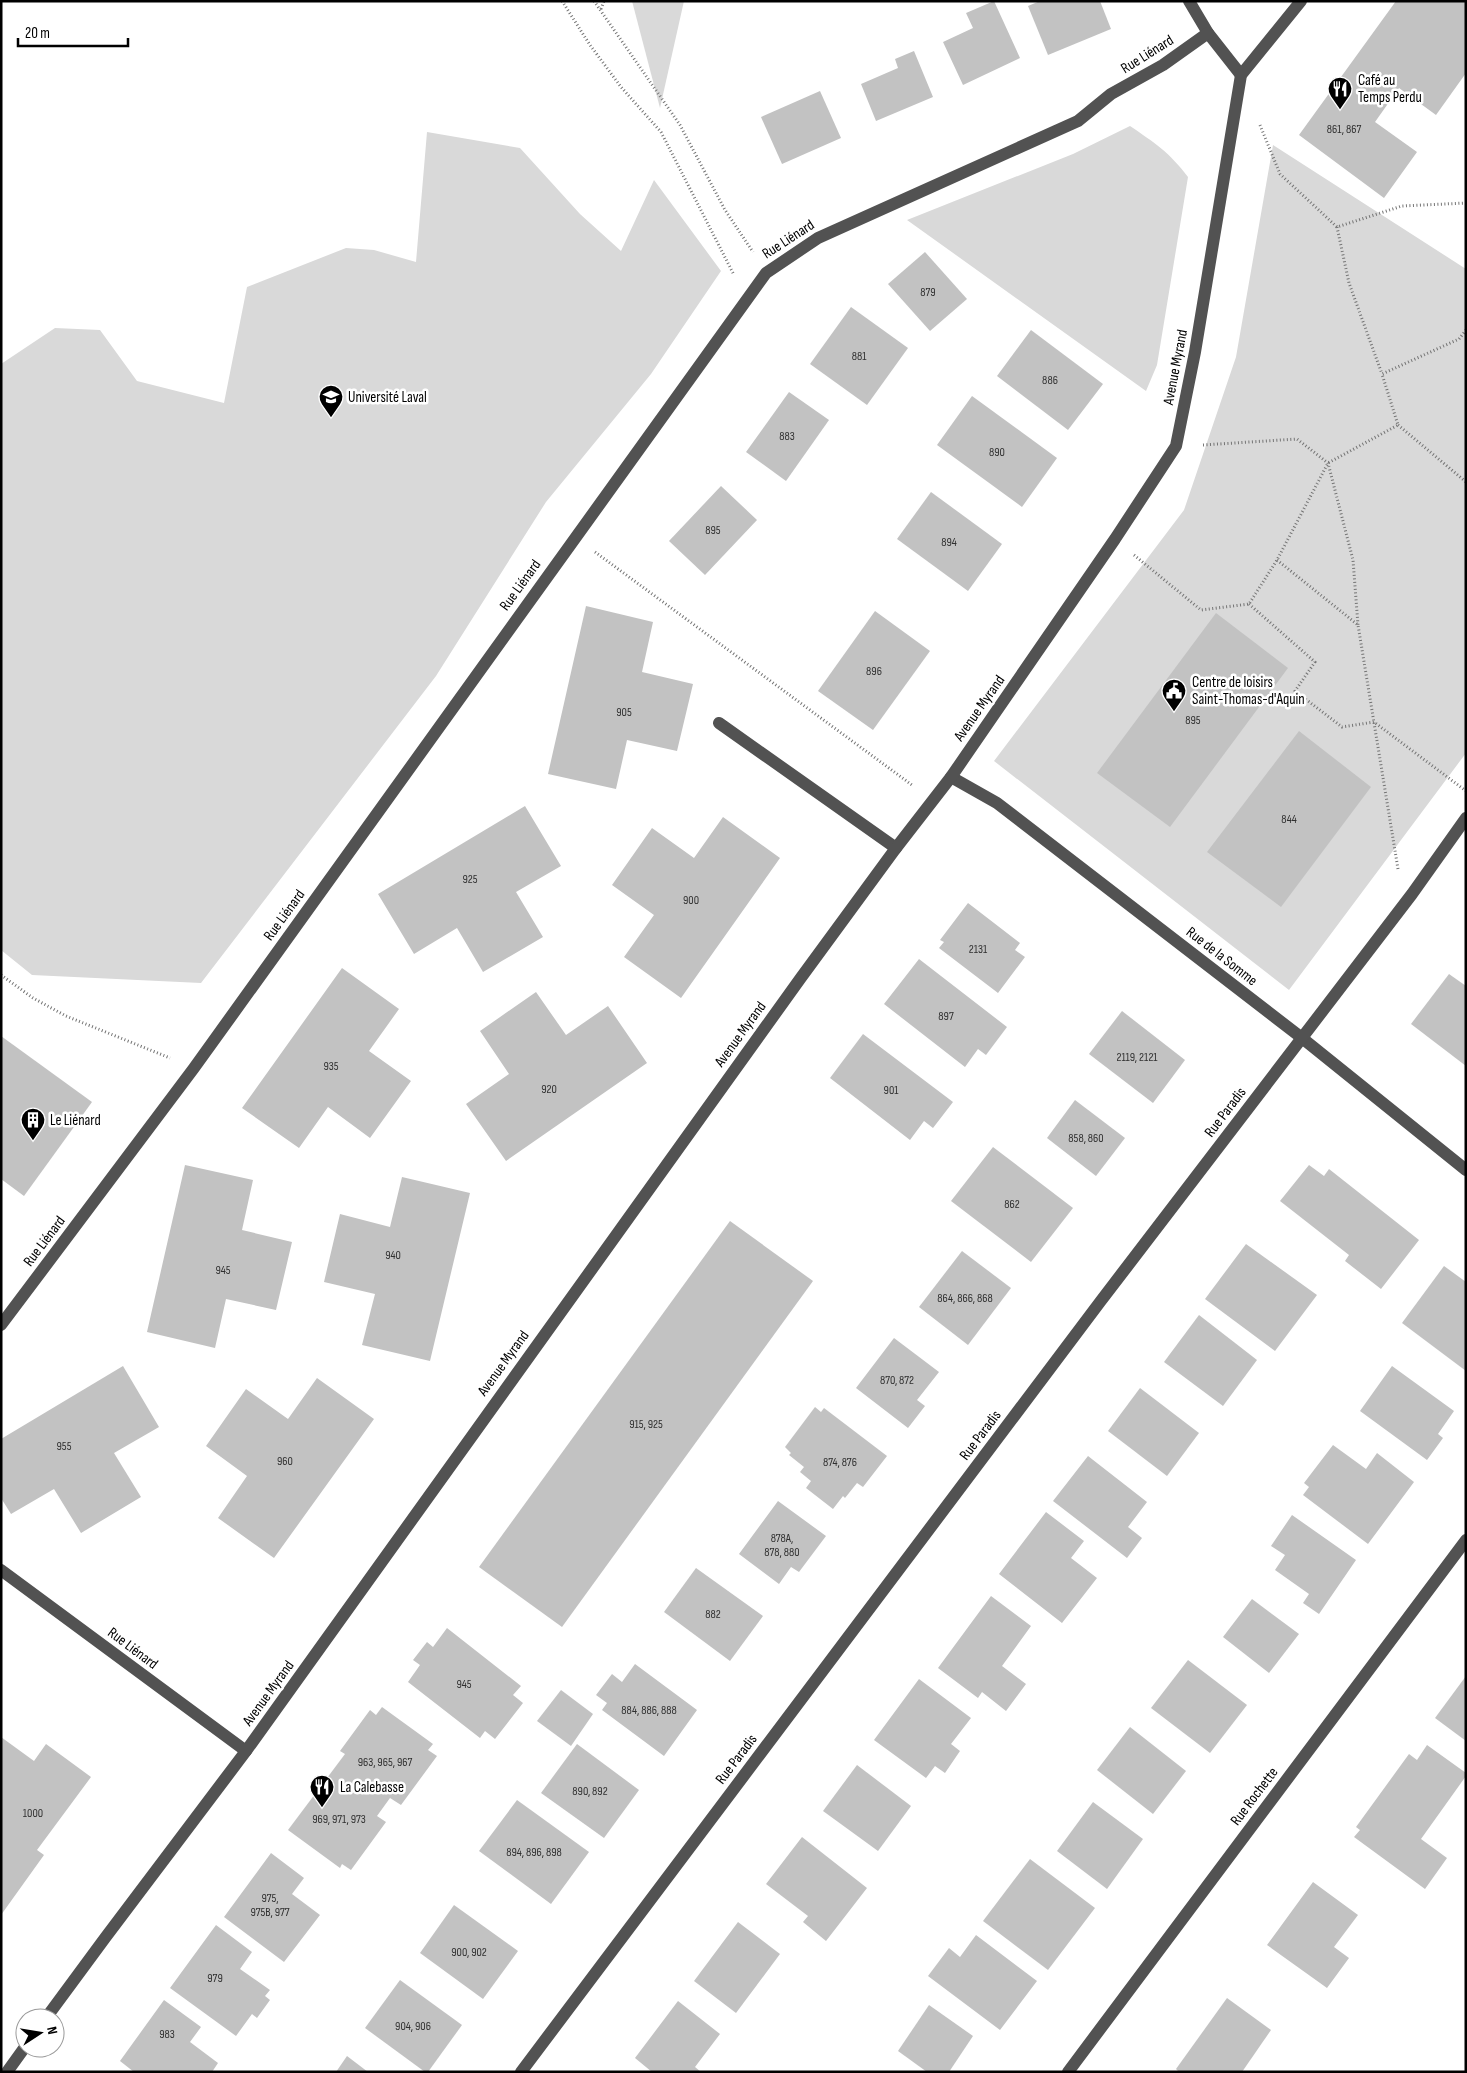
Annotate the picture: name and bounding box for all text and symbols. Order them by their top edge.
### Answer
scale bar [18,15,128,47]
text: 20 m [25,24,50,43]
street label: Rue Liénard [1117,31,1177,78]
place label: Café au Temps Perdu [1358,71,1422,107]
restaurant icon: Café au Temps Perdu [1327,76,1353,110]
house number: 861, 867 [1327,122,1361,137]
street label: Rue Liénard [759,216,818,263]
house number: 879 [920,285,936,300]
street label: Avenue Myrand [1159,328,1192,407]
house number: 881 [852,349,867,364]
house number: 886 [1042,373,1058,388]
school or university icon: Université Laval [318,384,344,418]
place label: Université Laval [348,388,427,407]
house number: 883 [779,429,795,444]
house number: 890 [989,445,1005,460]
house number: 895 [705,523,721,538]
house number: 894 [941,535,957,550]
street label: Rue Liénard [496,556,545,615]
house number: 896 [866,664,882,679]
street label: Avenue Myrand [949,672,1009,746]
place label: Centre de loisirs Saint-Thomas-d'Aquin [1192,673,1305,709]
public building icon: Centre de loisirs Saint-Thomas-d'Aquin [1161,678,1187,712]
house number: 905 [616,705,632,720]
house number: 895 [1185,713,1201,728]
house number: 844 [1281,812,1297,827]
house number: 925 [462,872,478,887]
street label: Rue Liénard [260,886,309,945]
house number: 900 [683,893,699,908]
street label: Rue de la Somme [1182,923,1261,990]
house number: 2131 [969,942,988,957]
street label: Avenue Myrand [710,998,771,1072]
house number: 897 [938,1009,954,1024]
house number: 2119, 2121 [1116,1050,1158,1065]
house number: 935 [323,1059,339,1074]
house number: 920 [541,1082,557,1097]
house number: 901 [884,1083,899,1098]
street label: Rue Paradis [1200,1084,1250,1141]
building icon: Le Liénard [20,1107,46,1141]
place label: Le Liénard [50,1111,101,1130]
house number: 858, 860 [1068,1131,1104,1146]
house number: 862 [1004,1197,1020,1212]
street label: Rue Liénard [19,1212,70,1270]
house number: 940 [385,1248,401,1263]
house number: 945 [215,1263,231,1278]
house number: 864, 866, 868 [937,1291,993,1306]
street label: Avenue Myrand [473,1327,534,1401]
house number: 870, 872 [880,1373,914,1388]
street label: Rue Paradis [955,1407,1005,1464]
house number: 915, 925 [629,1417,663,1432]
house number: 955 [57,1439,72,1454]
house number: 960 [277,1454,293,1469]
house number: 874, 876 [823,1455,857,1470]
house number: 878A, 878, 880 [764,1531,800,1560]
house number: 882 [705,1607,721,1622]
street label: Rue Liénard [104,1623,162,1674]
street label: Avenue Myrand [238,1657,299,1731]
house number: 945 [456,1677,472,1692]
house number: 884, 886, 888 [621,1703,677,1718]
street label: Rue Paradis [711,1731,761,1788]
house number: 963, 965, 967 [358,1755,412,1770]
street label: Rue Rochette [1226,1763,1282,1829]
restaurant icon: La Calebasse [309,1774,335,1808]
place label: La Calebasse [340,1778,404,1797]
house number: 890, 892 [572,1784,608,1799]
house number: 1000 [23,1806,43,1821]
house number: 969, 971, 973 [312,1812,366,1827]
house number: 894, 896, 898 [506,1845,562,1860]
house number: 975, 975B, 977 [250,1891,290,1920]
house number: 900, 902 [451,1945,487,1960]
house number: 979 [207,1971,223,1986]
north arrow [15,2008,65,2058]
house number: 904, 906 [395,2019,431,2034]
text: N [43,2025,61,2036]
house number: 983 [159,2027,175,2042]

